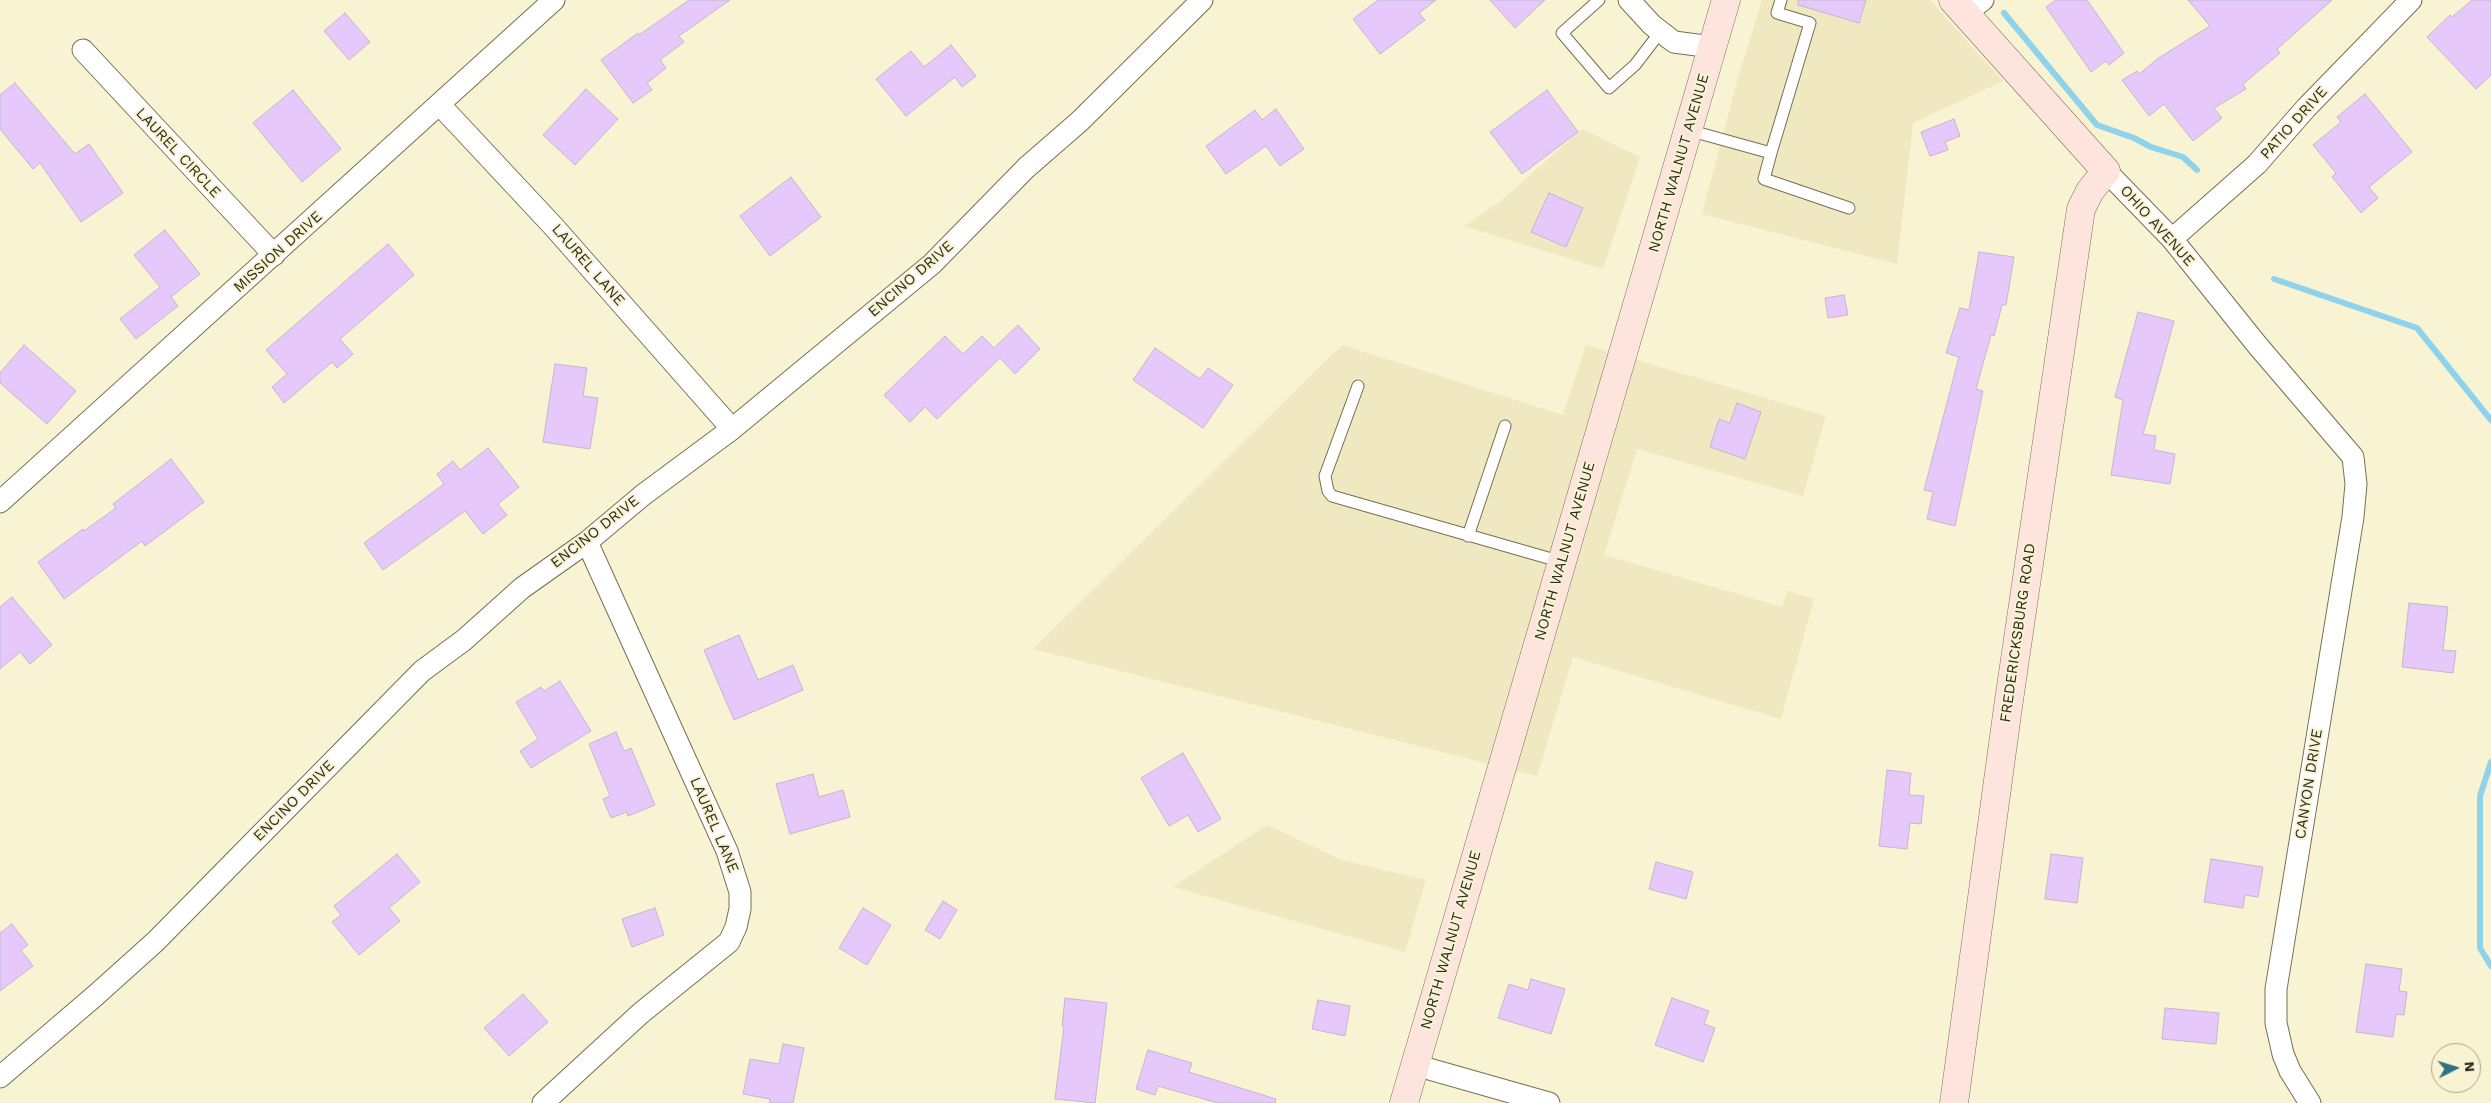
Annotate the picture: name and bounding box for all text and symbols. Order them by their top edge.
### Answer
street label: NORTH WALNUT AVENUE [1645,72,1713,254]
street label: PATIO DRIVE [2257,83,2331,163]
street label: LAUREL CIRCLE [132,104,224,202]
street label: OHIO AVENUE [2116,182,2198,270]
street label: MISSION DRIVE [230,208,326,296]
street label: LAUREL LANE [548,221,628,309]
street label: ENCINO DRIVE [865,237,957,321]
street label: NORTH WALNUT AVENUE [1531,460,1599,642]
street label: ENCINO DRIVE [547,492,643,572]
street label: FREDERICKSBURG ROAD [1997,542,2039,724]
street label: CANYON DRIVE [2291,728,2327,840]
street label: ENCINO DRIVE [250,757,338,845]
street label: LAUREL LANE [686,774,742,876]
street label: NORTH WALNUT AVENUE [1417,849,1485,1031]
north arrow [2431,1043,2481,1093]
text: N [2462,1061,2478,1073]

